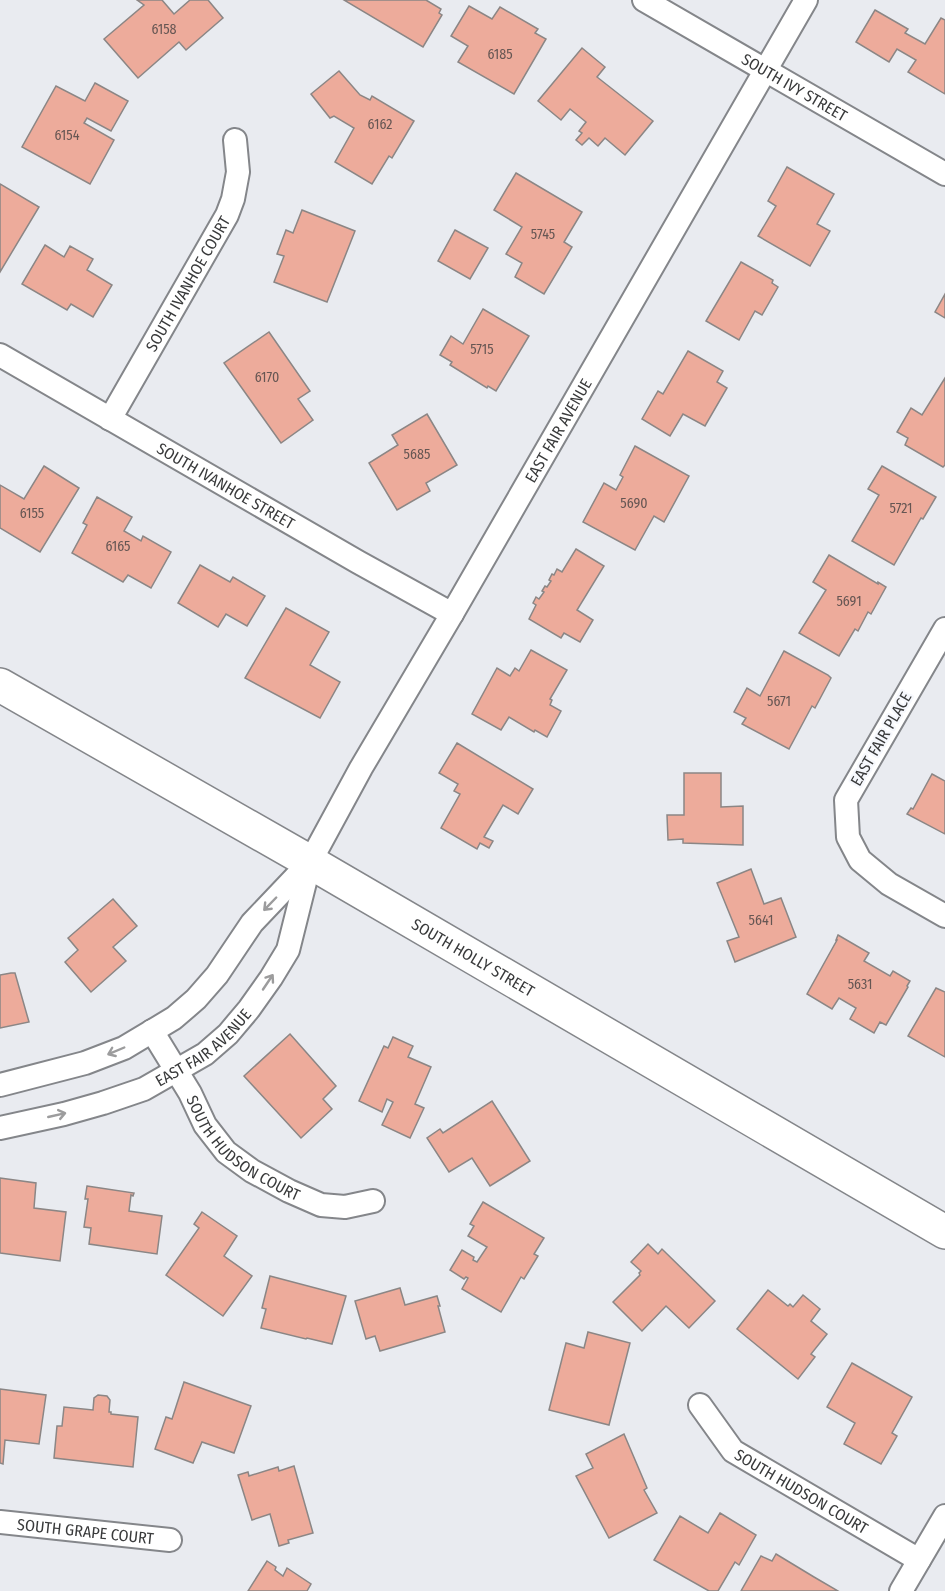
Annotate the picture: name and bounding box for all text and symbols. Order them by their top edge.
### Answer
house number: 6158 [151,21,177,38]
house number: 6185 [487,46,513,63]
street label: SOUTH IVY STREET [739,49,851,125]
house number: 6162 [368,116,392,133]
house number: 6154 [55,127,80,144]
street label: SOUTH IVANHOE COURT [141,212,234,355]
house number: 5745 [531,226,555,243]
house number: 5715 [470,341,494,358]
house number: 6170 [255,369,279,386]
street label: EAST FAIR AVENUE [520,375,595,486]
street label: SOUTH IVANHOE STREET [154,438,299,533]
house number: 5685 [404,446,430,463]
house number: 5690 [620,495,648,512]
house number: 5721 [890,500,912,517]
house number: 6155 [20,505,44,522]
house number: 6165 [105,538,131,555]
house number: 5691 [836,593,862,610]
street label: EAST FAIR PLACE [846,689,916,789]
house number: 5671 [767,693,791,710]
one-way arrow [262,897,277,912]
house number: 5641 [749,912,773,929]
street label: SOUTH HOLLY STREET [409,914,539,1001]
one-way arrow [262,973,275,990]
house number: 5631 [848,976,872,993]
street label: EAST FAIR AVENUE [152,1005,255,1090]
one-way arrow [107,1046,126,1057]
street label: SOUTH HUDSON COURT [183,1092,304,1204]
one-way arrow [47,1109,66,1120]
street label: SOUTH HUDSON COURT [731,1445,872,1538]
street label: SOUTH GRAPE COURT [16,1514,155,1548]

